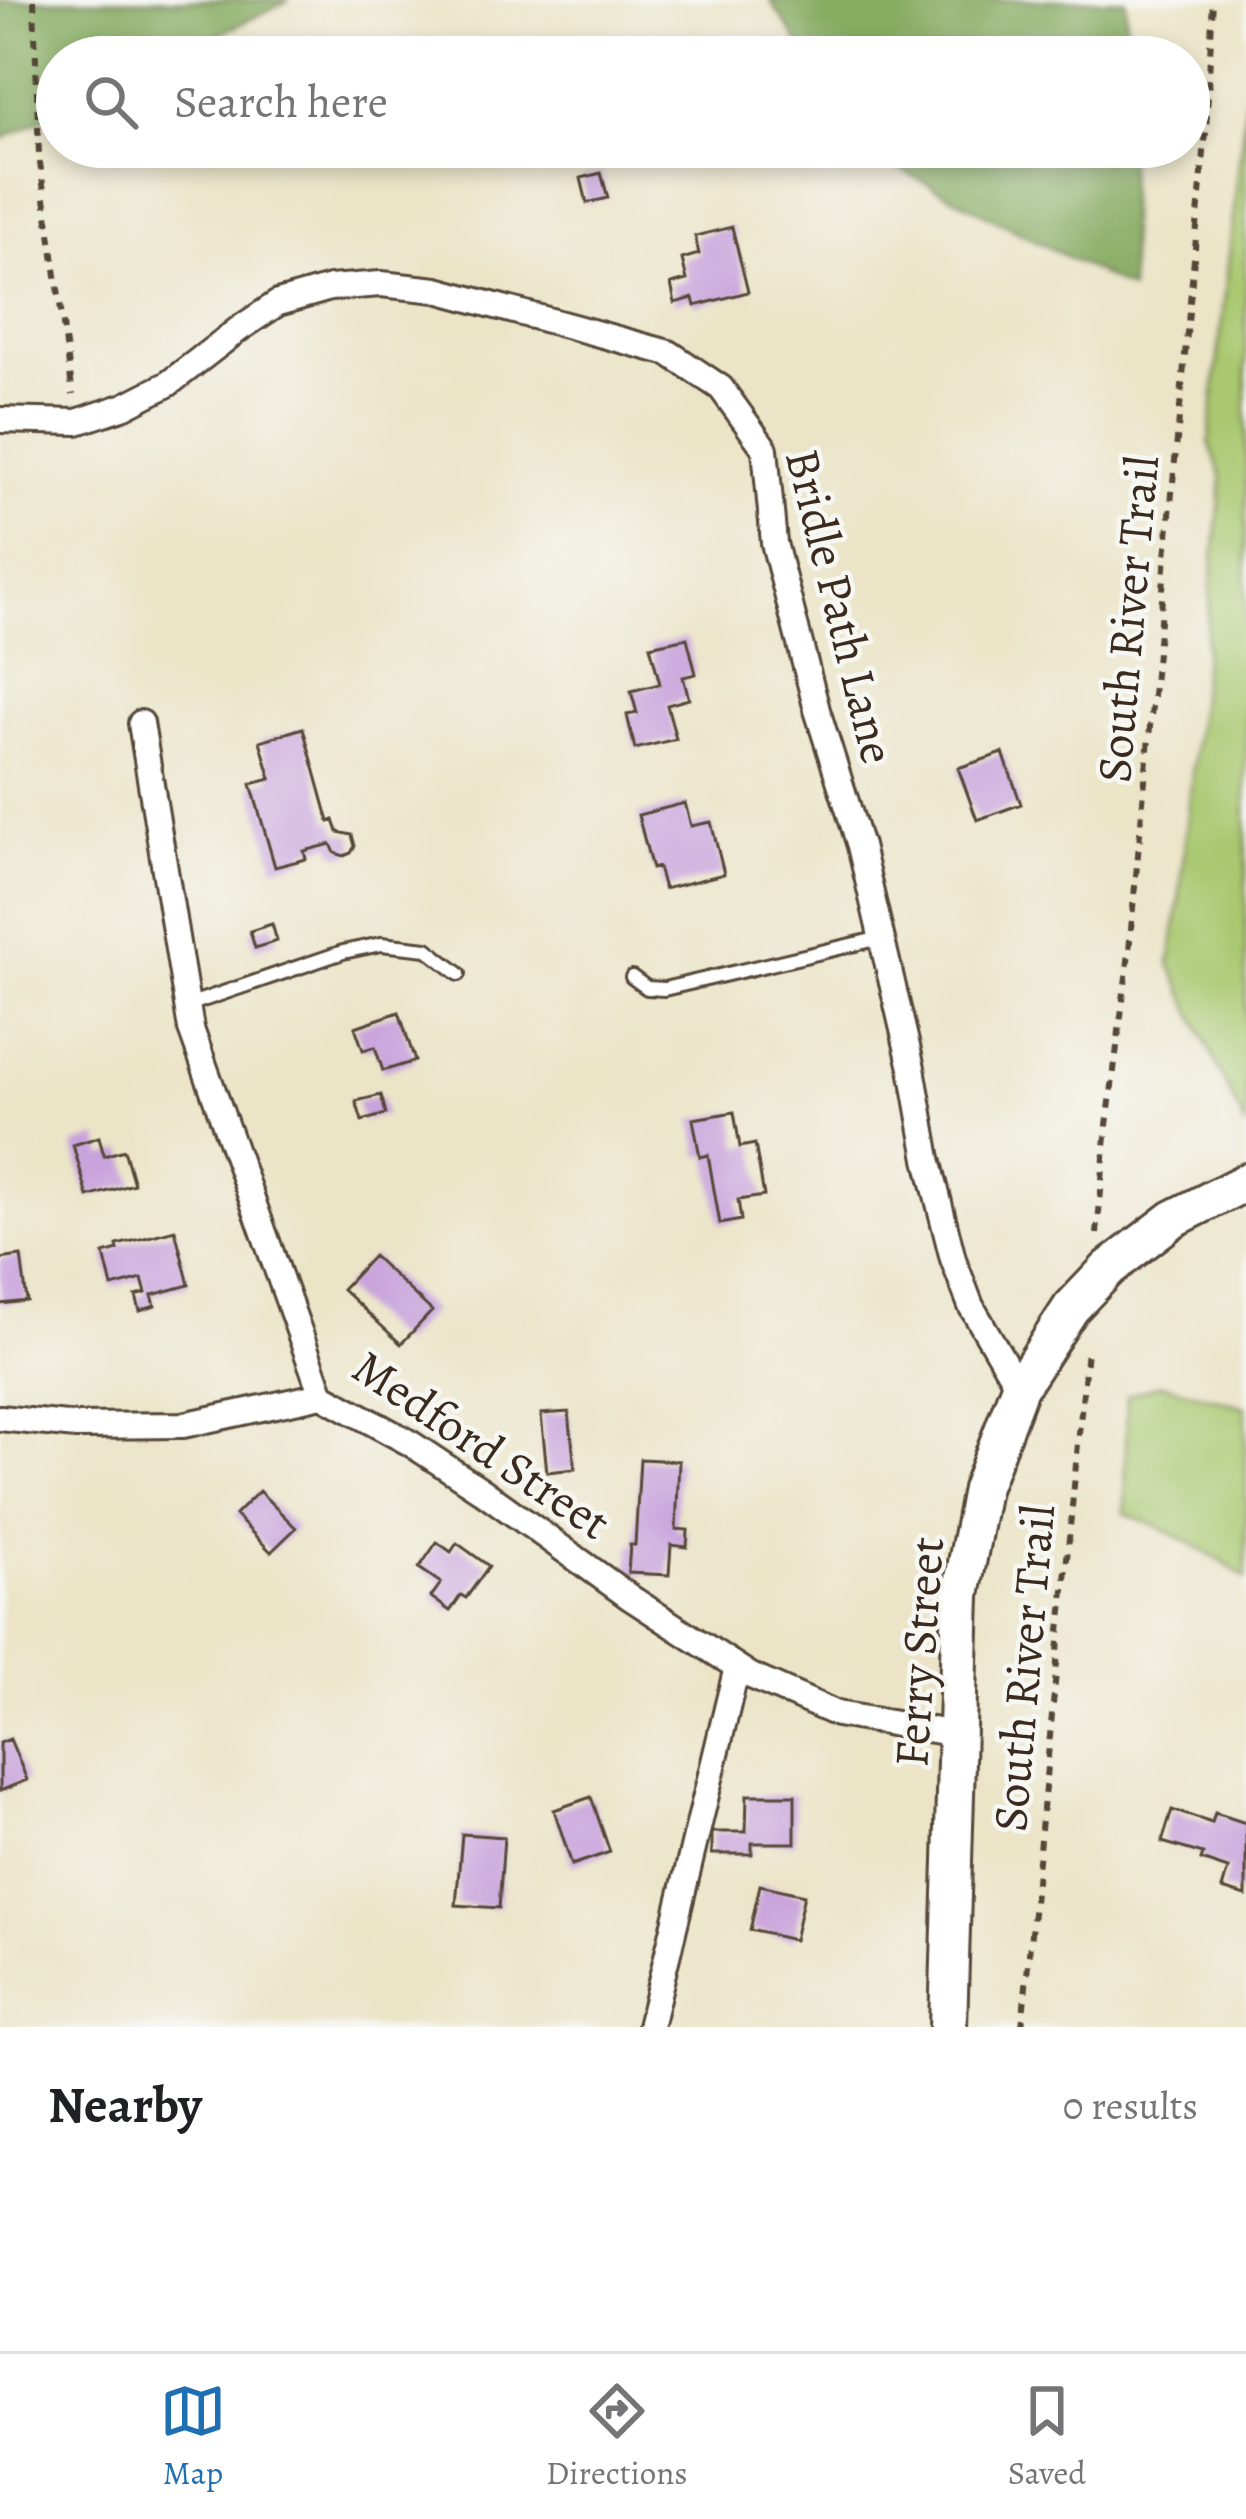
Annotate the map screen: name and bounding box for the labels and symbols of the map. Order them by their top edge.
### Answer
street label: Bridle Path Lane [769,442,911,770]
street label: South River Trail [1081,453,1175,785]
street label: Medford Street [340,1334,623,1555]
street label: South River Trail [977,1502,1071,1834]
street label: Ferry Street [878,1535,960,1769]

